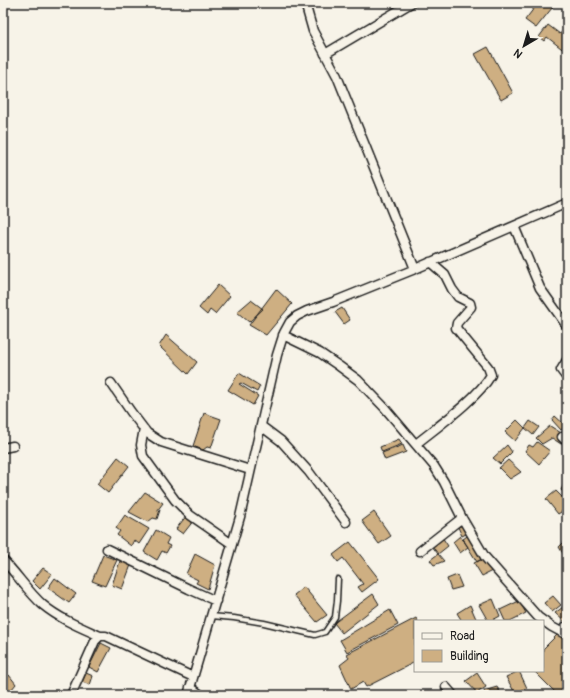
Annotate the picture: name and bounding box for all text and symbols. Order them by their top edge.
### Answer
north arrow [504,26,544,66]
text: N [511,46,525,61]
legend [414,620,544,672]
text: Road [450,629,475,644]
text: Building [450,649,489,664]

